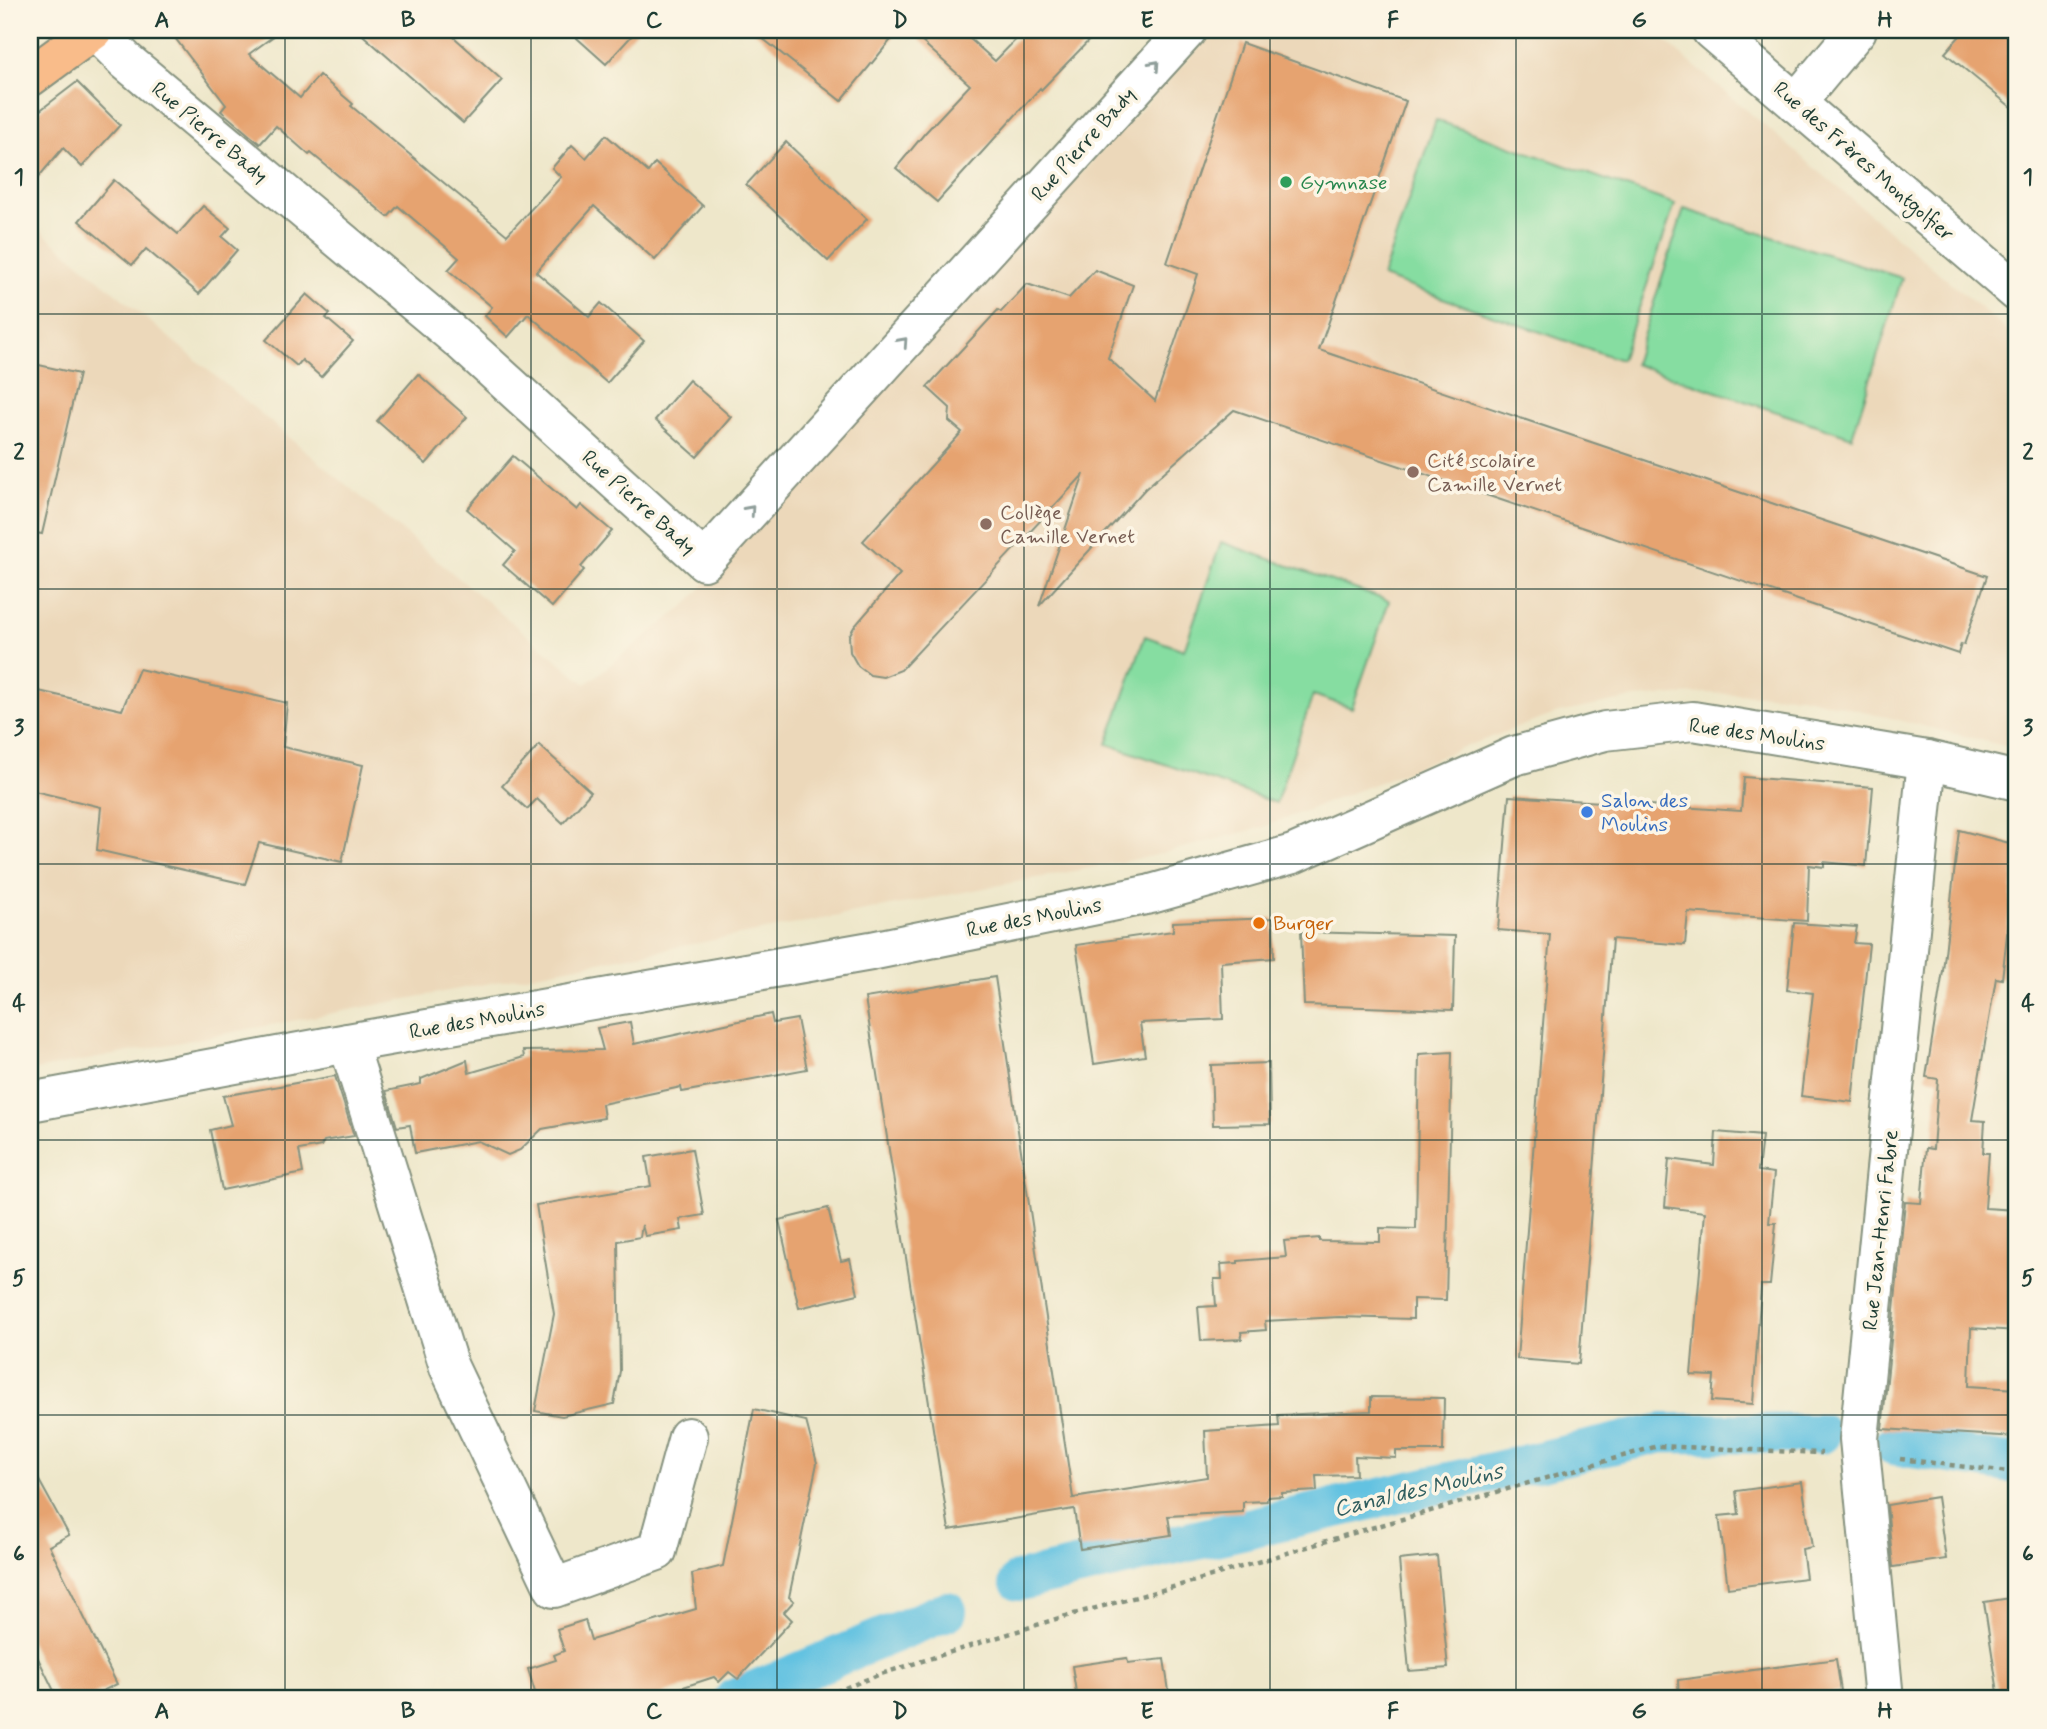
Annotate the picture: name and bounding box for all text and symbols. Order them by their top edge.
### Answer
text: A [154,6,170,36]
text: B [401,6,416,36]
text: C [646,6,663,36]
text: D [892,6,908,36]
text: E [1140,6,1154,36]
text: F [1387,6,1399,36]
text: G [1631,6,1647,36]
text: H [1877,6,1893,36]
one-way arrow [1147,60,1159,73]
street label: Rue des Frères Montgolfier [1766,75,1960,249]
street label: Rue Pierre Bady [145,76,274,190]
street label: Rue Pierre Bady [1025,82,1142,208]
text: 1 [14,163,24,193]
text: 1 [2023,163,2033,193]
place label: Gymnase [1300,169,1388,197]
marker: Gymnase [1278,174,1294,190]
one-way arrow [895,337,907,350]
text: 2 [13,438,25,468]
text: 2 [2022,438,2034,468]
street label: Rue Pierre Bady [575,444,701,561]
place label: Cité scolaire Camille Vernet [1427,447,1562,499]
marker: Cité scolaire Camille Vernet [1405,464,1421,480]
place label: Collège Camille Vernet [1000,499,1135,551]
one-way arrow [742,505,754,518]
marker: Collège Camille Vernet [978,516,994,532]
street label: Rue des Moulins [1687,712,1827,758]
text: 3 [14,714,25,744]
text: 3 [2023,714,2034,744]
place label: Salon des Moulins [1601,787,1688,839]
marker: Salon des Moulins [1579,804,1595,820]
street label: Rue des Moulins [964,891,1104,945]
place label: Burger [1273,910,1334,939]
marker: Burger [1251,915,1267,931]
text: 4 [12,989,26,1019]
text: 4 [2021,989,2035,1019]
street label: Rue des Moulins [407,995,547,1047]
street label: Rue Jean-Henri Fabre [1857,1128,1905,1332]
text: 5 [12,1264,26,1294]
text: 5 [2021,1264,2035,1294]
water label: Canal des Moulins [1331,1456,1508,1525]
text: 6 [13,1540,25,1570]
text: 6 [2022,1540,2034,1570]
text: A [154,1697,170,1727]
text: B [401,1697,416,1727]
text: C [646,1697,663,1727]
text: D [892,1697,908,1727]
text: E [1140,1697,1154,1727]
text: F [1387,1697,1399,1727]
text: G [1631,1697,1647,1727]
text: H [1877,1697,1893,1727]

